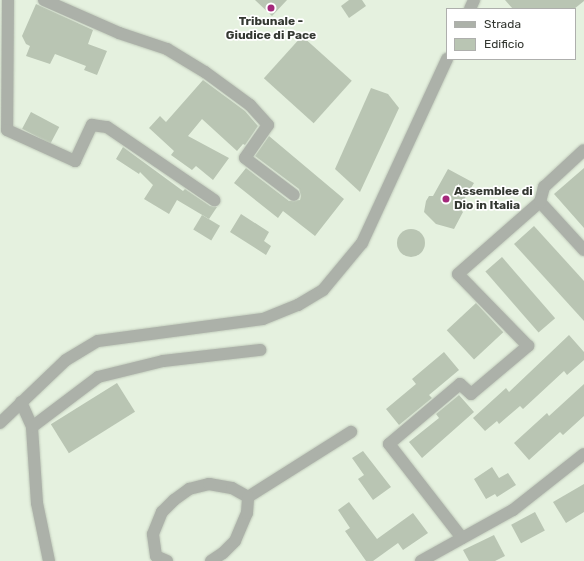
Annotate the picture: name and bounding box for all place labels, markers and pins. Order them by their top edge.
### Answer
marker: Tribunale - Giudice di Pace [266,3,276,13]
place label: Tribunale - Giudice di Pace [226,15,316,43]
place label: Assemblee di Dio in Italia [454,185,533,213]
marker: Assemblee di Dio in Italia [441,194,451,204]

